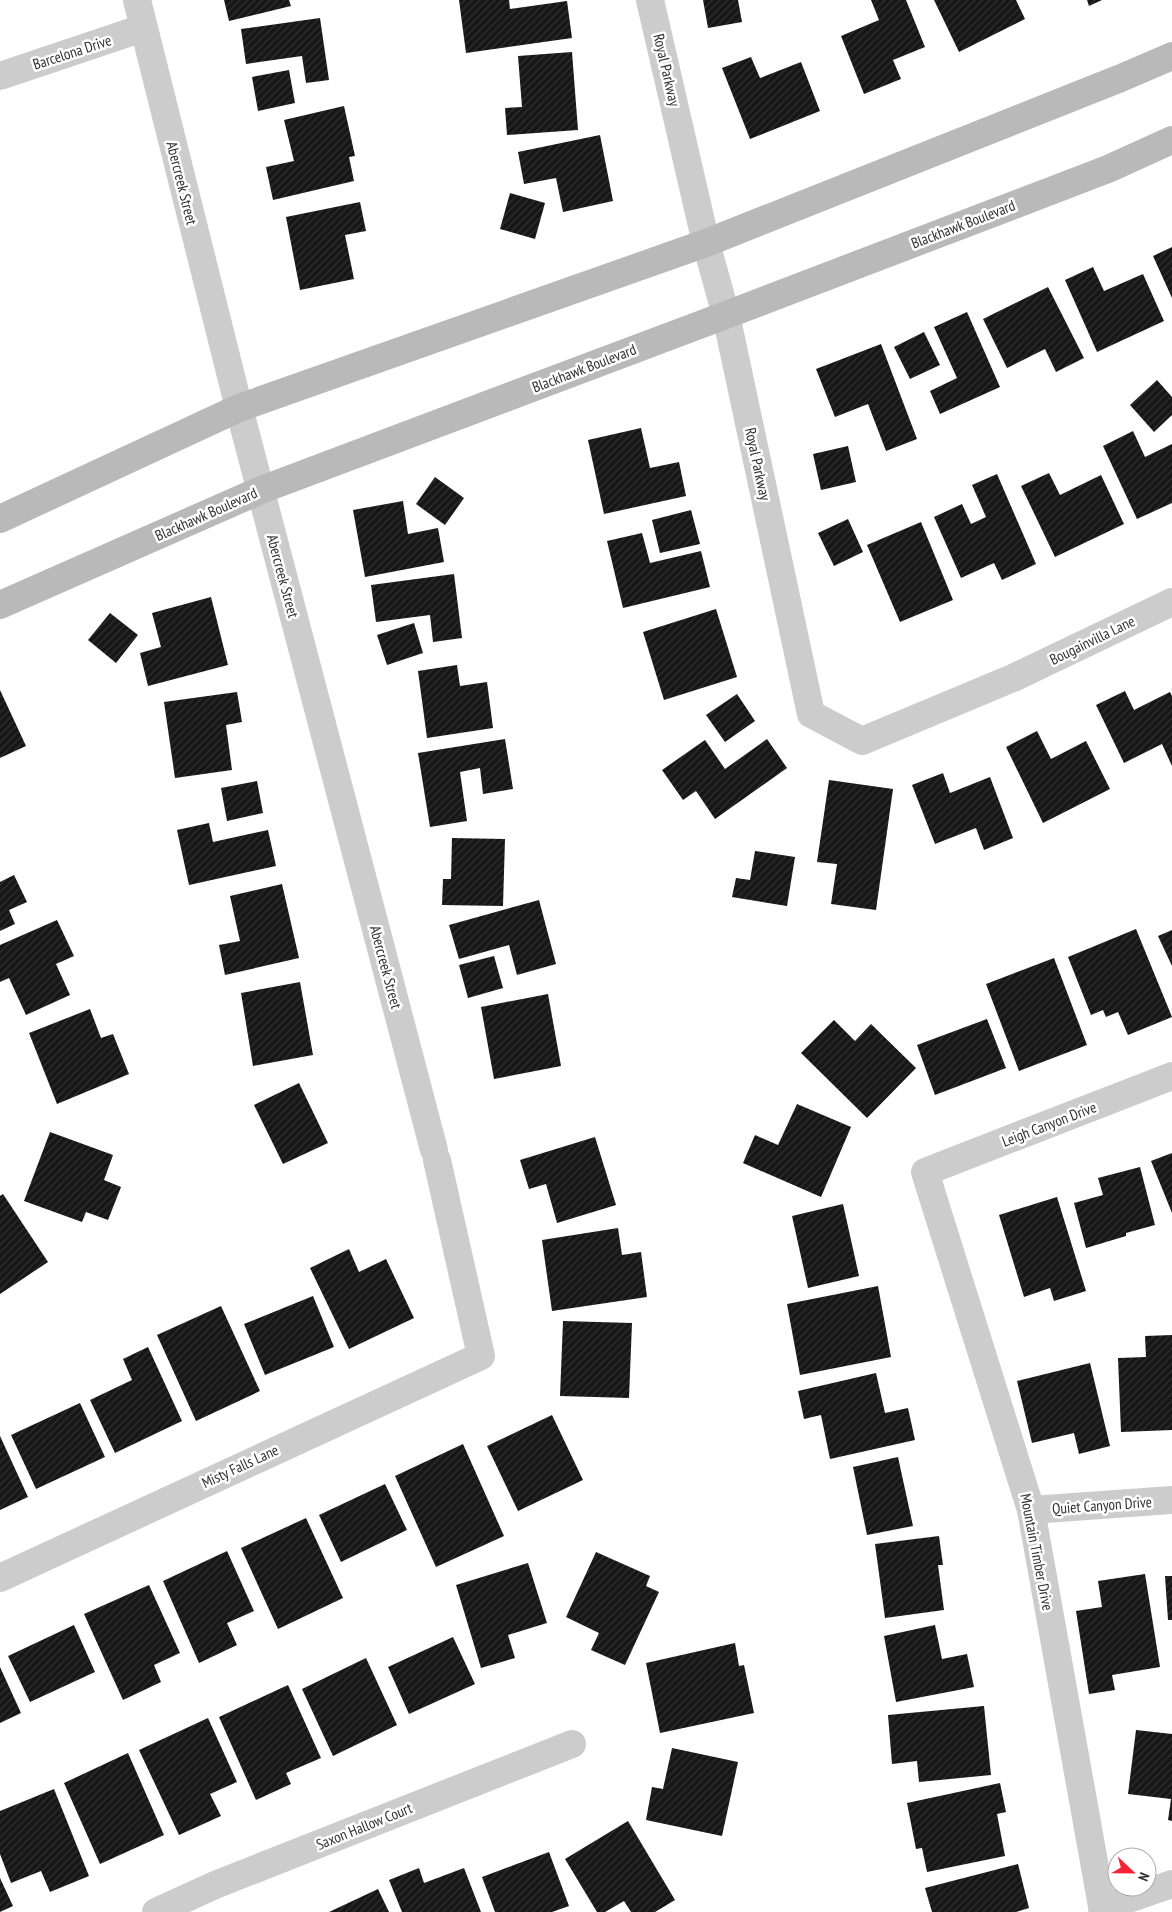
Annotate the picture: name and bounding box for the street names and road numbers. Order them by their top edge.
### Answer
street label: Barcelona Drive [30,30,114,74]
street label: Royal Parkway [649,32,685,109]
street label: Abercreek Street [162,139,202,227]
street label: Blackhawk Boulevard [908,195,1018,253]
street label: Blackhawk Boulevard [529,339,639,397]
street label: Royal Parkway [741,426,775,503]
street label: Blackhawk Boulevard [152,483,260,545]
street label: Abercreek Street [263,532,303,620]
street label: Bougainvilla Lane [1046,611,1138,669]
street label: Abercreek Street [366,923,406,1011]
street label: Leigh Canyon Drive [999,1097,1099,1151]
street label: Misty Falls Lane [199,1440,281,1492]
street label: Mountain Timber Drive [1016,1492,1058,1612]
street label: Quiet Canyon Drive [1052,1492,1152,1518]
street label: Saxon Hallow Court [313,1798,415,1854]

